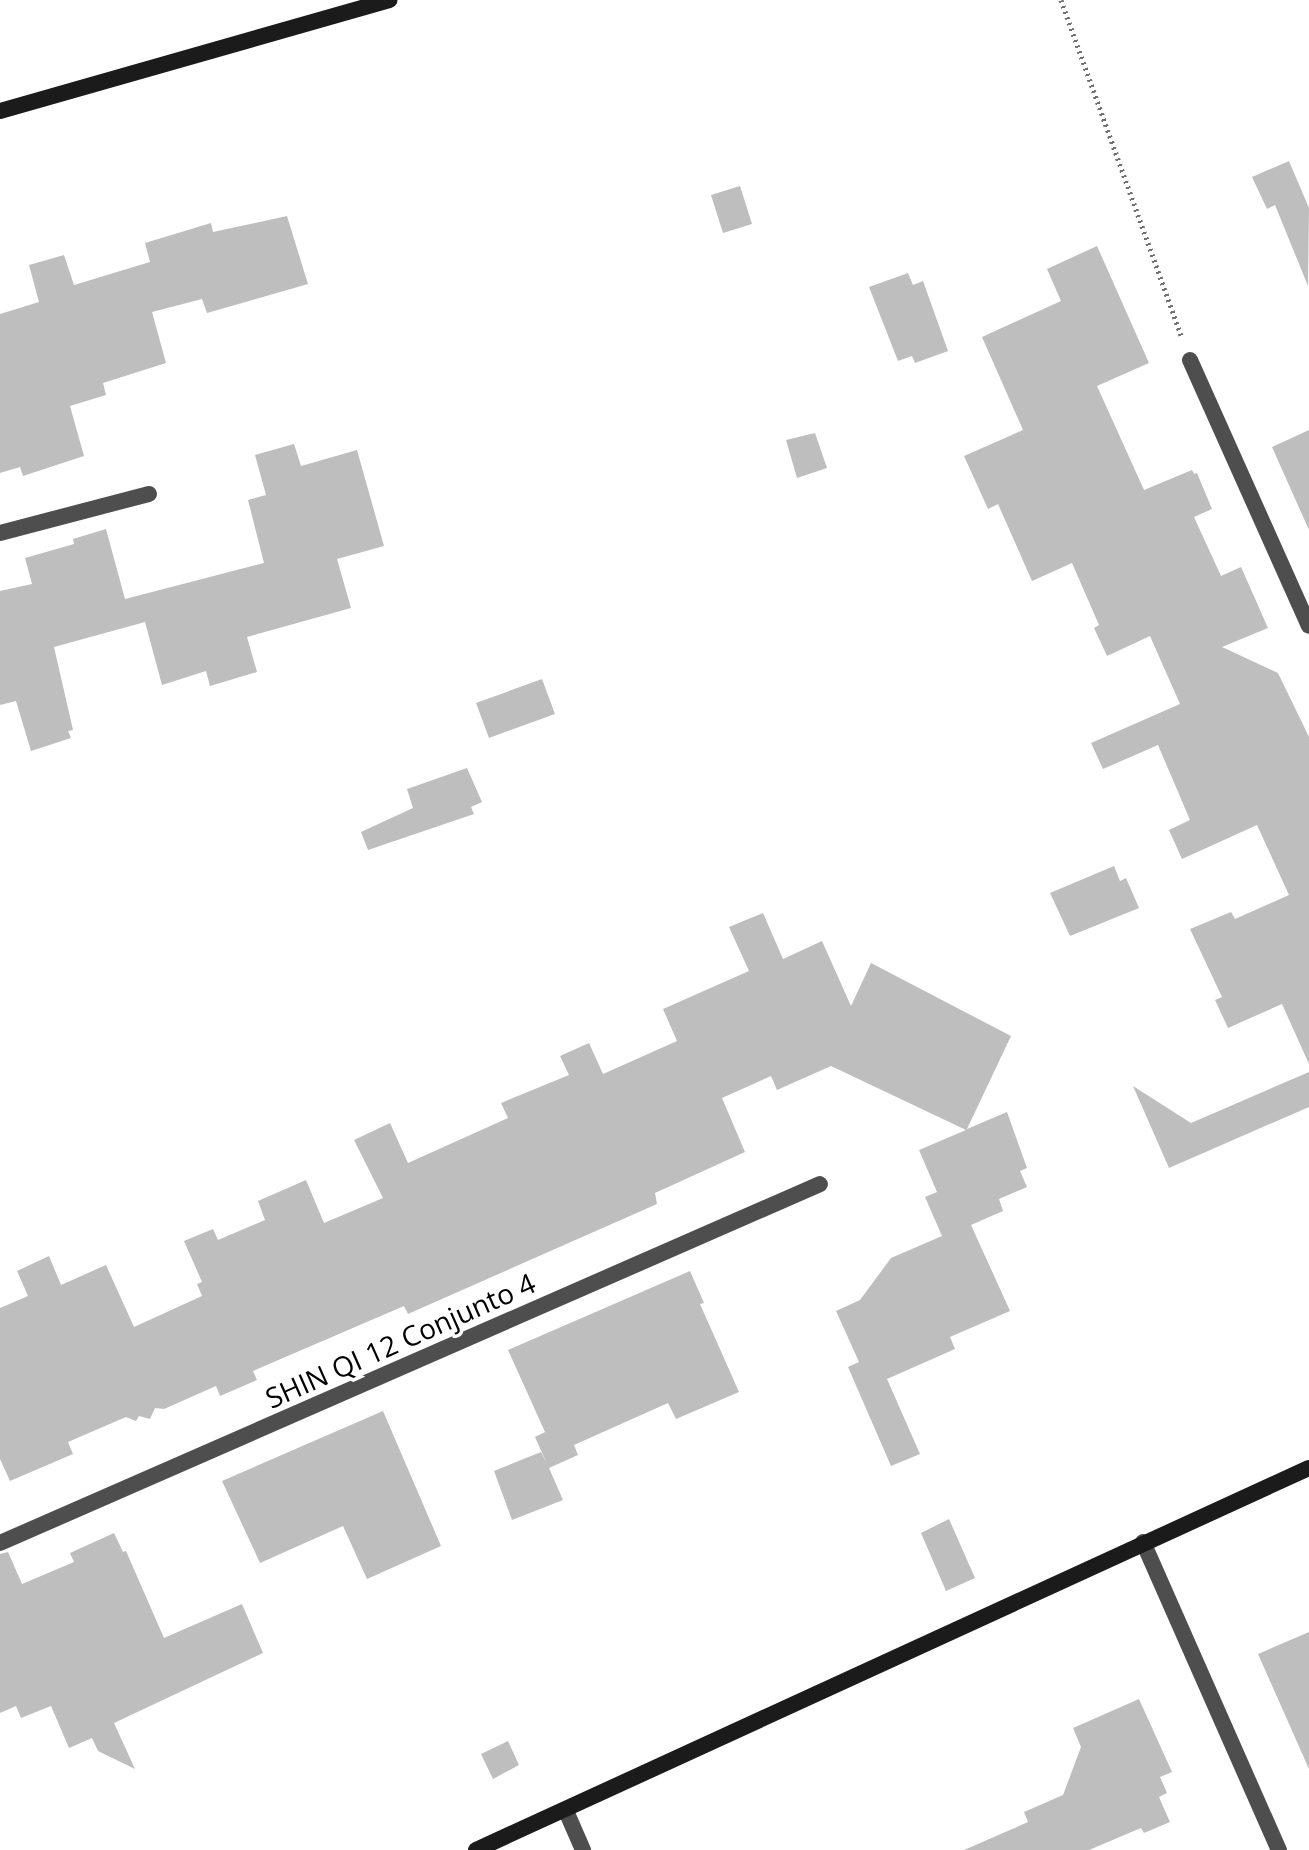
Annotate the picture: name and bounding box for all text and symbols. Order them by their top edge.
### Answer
street label: SHIN QI 12 Conjunto 4 [260,1265,540,1415]

